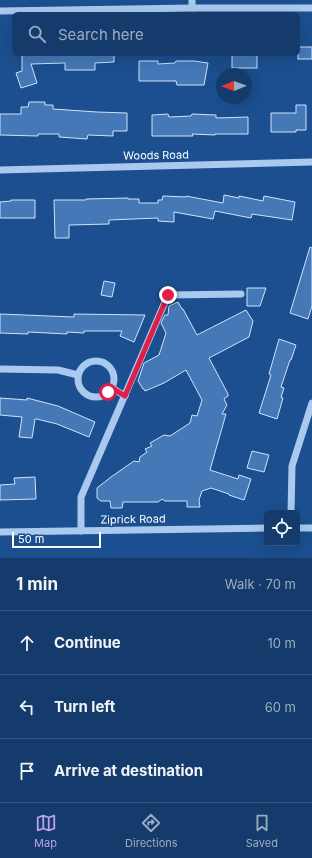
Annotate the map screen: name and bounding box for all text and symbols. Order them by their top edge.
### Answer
search box [12,12,300,56]
icon: search [26,23,48,45]
text: Search here [58,25,144,44]
north arrow [216,68,252,104]
street label: Woods Road [123,147,189,163]
route end [159,286,177,304]
route start [99,383,117,401]
map controls [264,510,300,546]
button: locate [264,510,300,546]
street label: Ziprick Road [100,511,166,527]
scale bar [12,530,101,549]
text: 50 m [18,532,44,546]
text: 1 min [16,574,58,594]
text: Walk · 70 m [225,576,296,592]
icon: ahead [16,632,38,654]
text: Continue [54,633,121,652]
text: 10 m [267,635,296,651]
icon: left [16,696,38,718]
text: Turn left [54,697,115,716]
text: 60 m [265,699,296,715]
icon: arrive [16,760,38,782]
text: Arrive at destination [54,761,203,780]
tab: Map [34,812,57,850]
tab: Directions [125,812,178,850]
tab: Saved [246,812,278,850]

